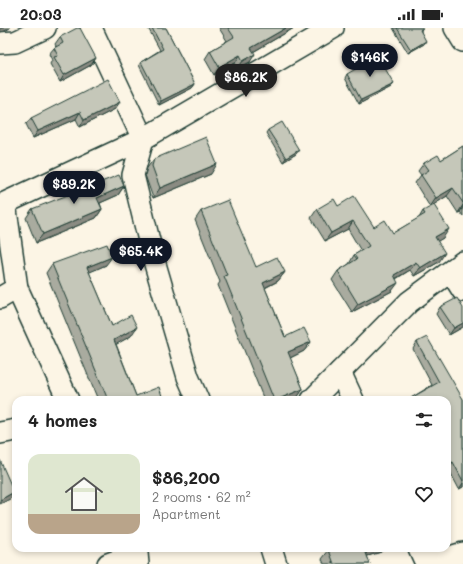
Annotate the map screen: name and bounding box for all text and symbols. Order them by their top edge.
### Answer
text: 20:03 [20,4,61,24]
pin: $146K [342,44,398,78]
text: $146K [351,48,389,65]
pin: $86.2K [213,64,279,98]
text: $86.2K [224,68,268,85]
pin: $89.2K [41,171,107,205]
text: $89.2K [52,175,96,192]
pin: $65.4K [108,238,174,272]
text: $65.4K [119,242,163,259]
text: 4 homes [28,409,97,431]
icon: filters [413,409,435,431]
text: $86,200 [152,466,220,488]
icon: home [60,470,108,518]
icon: heart [413,483,435,505]
text: 2 rooms · 62 m² [152,488,251,505]
text: Apartment [152,505,221,522]

